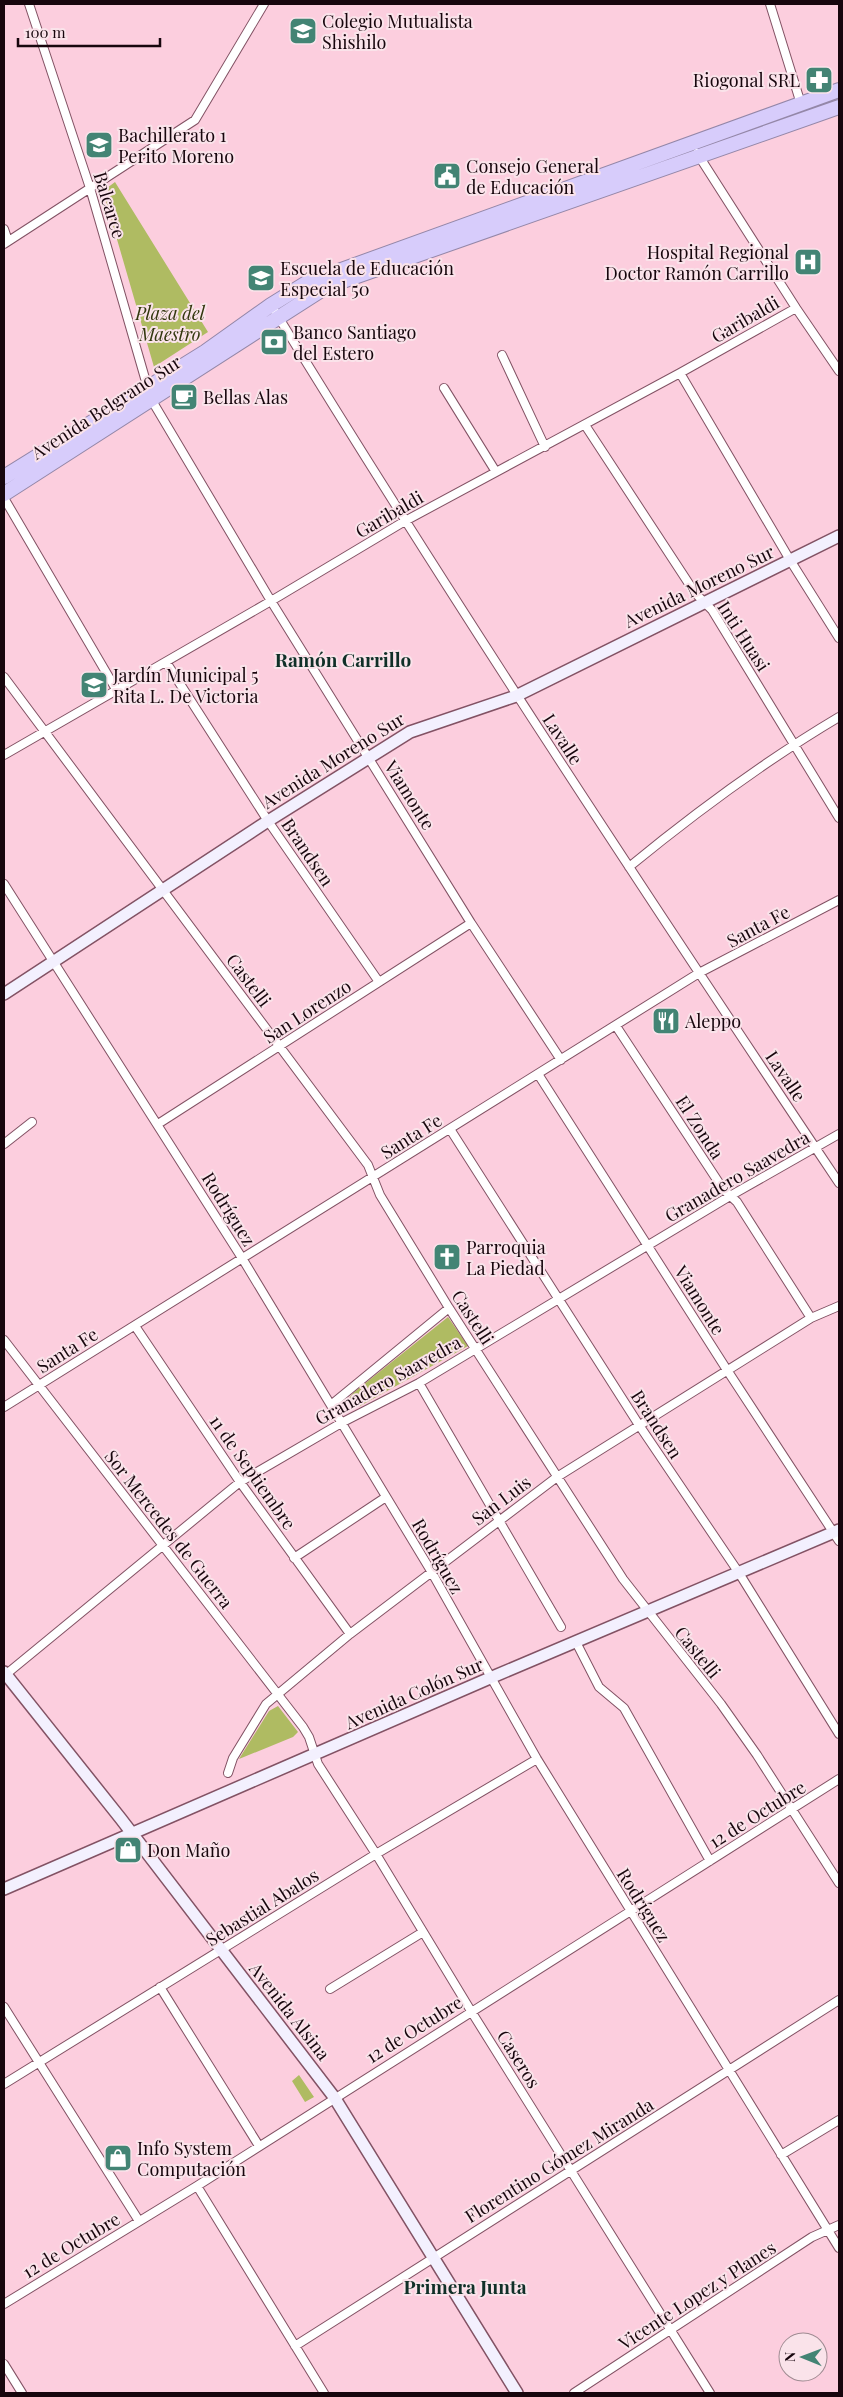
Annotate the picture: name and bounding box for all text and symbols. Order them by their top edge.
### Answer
place label: Colegio Mutualista Shishilo [322,9,473,54]
scale bar [18,15,160,47]
school or university icon: Colegio Mutualista Shishilo [288,16,318,46]
text: 100 m [25,22,66,42]
pharmacy icon: Riogonal SRL [804,65,834,95]
place label: Riogonal SRL [693,68,800,92]
place label: Bachillerato 1 Perito Moreno [118,123,234,168]
school or university icon: Bachillerato 1 Perito Moreno [84,130,114,160]
place label: Consejo General de Educación [466,154,599,199]
public building icon: Consejo General de Educación [432,161,462,191]
street label: Balcarce [89,169,131,241]
place label: Hospital Regional Doctor Ramón Carrillo [605,240,789,285]
hospital icon: Hospital Regional Doctor Ramón Carrillo [793,247,823,277]
place label: Escuela de Educación Especial 50 [280,256,454,301]
school or university icon: Escuela de Educación Especial 50 [246,263,276,293]
street label: Garibaldi [707,290,783,348]
park label: Plaza del Maestro [134,301,206,346]
place label: Banco Santiago del Estero [293,320,416,365]
bank icon: Banco Santiago del Estero [259,327,289,357]
street label: Avenida Belgrano Sur [26,350,186,465]
cafe icon: Bellas Alas [169,382,199,412]
place label: Bellas Alas [203,385,288,409]
street label: Garibaldi [351,485,427,543]
street label: Avenida Moreno Sur [619,539,778,633]
street label: Inti Huasi [712,596,776,676]
district label: Ramón Carrillo [275,646,411,672]
place label: Jardín Municipal 5 Rita L. De Victoria [112,663,259,708]
school or university icon: Jardín Municipal 5 Rita L. De Victoria [79,670,109,700]
street label: Avenida Moreno Sur [256,706,409,814]
street label: Lavalle [538,709,588,769]
street label: Viamonte [379,755,441,834]
street label: Brandsen [276,813,340,891]
street label: Santa Fe [722,899,794,953]
street label: Castelli [221,949,277,1011]
street label: San Lorenzo [258,974,356,1048]
restaurant icon: Aleppo [651,1006,681,1036]
place label: Aleppo [684,1009,741,1033]
street label: Lavalle [760,1046,812,1106]
street label: El Zonda [671,1091,729,1163]
street label: Santa Fe [376,1108,446,1164]
street label: Granadero Saavedra [660,1125,814,1227]
street label: Rodríguez [197,1167,261,1251]
place label: Parroquia La Piedad [466,1235,546,1280]
church icon: Parroquia La Piedad [432,1242,462,1272]
street label: Viamonte [669,1260,731,1339]
street label: Castelli [446,1285,500,1349]
street label: Santa Fe [32,1322,102,1378]
street label: Granadero Saavedra [311,1330,465,1430]
street label: Brandsen [626,1385,688,1463]
street label: 11 de Septiembre [205,1410,301,1534]
street label: Sor Mercedes de Guerra [100,1445,239,1613]
street label: San Luis [467,1470,535,1530]
street label: Rodríguez [407,1514,469,1598]
street label: Castelli [670,1621,726,1683]
street label: Avenida Colón Sur [340,1652,487,1735]
street label: 12 de Octubre [704,1775,810,1853]
shop icon: Don Maño [113,1835,143,1865]
place label: Don Maño [147,1838,230,1862]
street label: Sebastial Abalos [201,1863,323,1951]
street label: Rodríguez [612,1863,676,1947]
street label: Avenida Alsina [244,1956,336,2065]
street label: 12 de Octubre [361,1990,467,2068]
street label: Caseros [492,2025,546,2093]
street label: Florentino Gómez Miranda [460,2092,658,2228]
place label: Info System Computación [137,2136,246,2181]
shop icon: Info System Computación [103,2143,133,2173]
street label: 12 de Octubre [18,2206,124,2284]
street label: Vicente Lopez y Planes [613,2235,780,2355]
district label: Primera Junta [403,2273,527,2299]
north arrow [778,2332,828,2382]
text: N [780,2352,799,2362]

